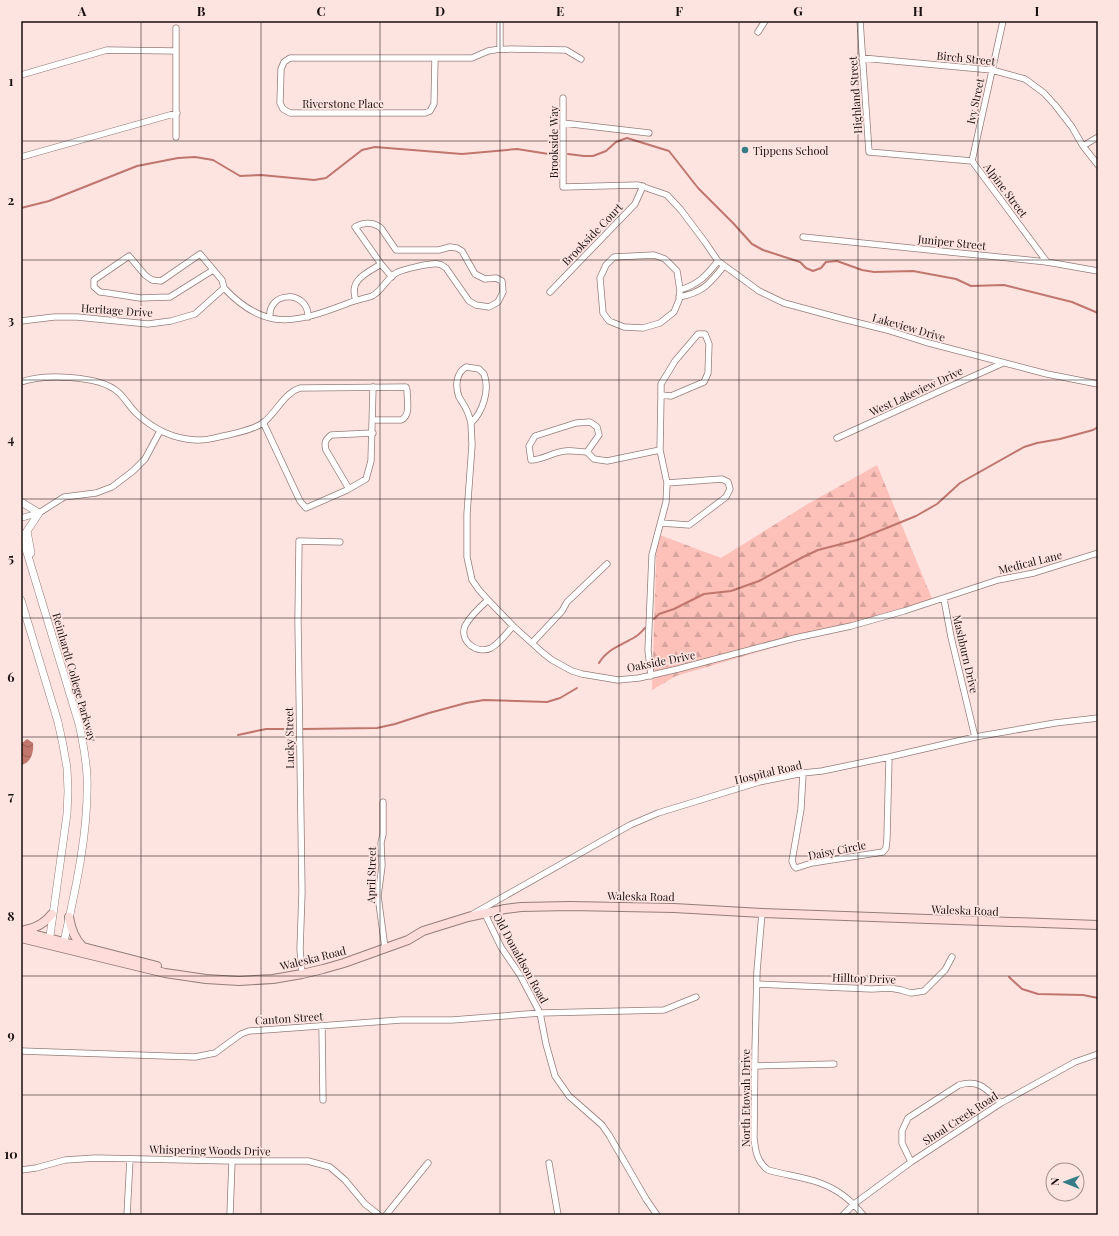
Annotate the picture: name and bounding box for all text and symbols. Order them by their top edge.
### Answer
text: A [77,2,87,19]
text: B [197,2,206,19]
text: C [316,2,326,19]
text: D [435,2,445,19]
text: E [556,2,564,19]
text: F [675,2,683,19]
text: G [793,2,803,19]
text: H [913,2,923,19]
text: I [1035,2,1040,19]
street label: Birch Street [936,47,996,69]
street label: Highland Street [845,56,865,134]
text: 1 [9,72,14,89]
street label: Ivy Street [963,77,987,125]
street label: Riverstone Place [302,96,384,111]
street label: Brookside Way [546,105,561,178]
place label: Tippens School [753,143,828,158]
marker: Tippens School [740,145,750,155]
street label: Alpine Street [980,159,1031,220]
text: 2 [8,191,15,208]
street label: Brookside Court [558,200,626,268]
street label: Juniper Street [916,231,987,253]
street label: Heritage Drive [81,300,154,320]
street label: Lakeview Drive [871,309,948,345]
text: 3 [8,311,14,328]
street label: West Lakeview Drive [866,363,965,420]
text: 4 [8,430,15,447]
street label: Medical Lane [996,547,1064,577]
text: 5 [8,549,14,566]
street label: Reinhardt College Parkway [49,611,101,743]
street label: Mashburn Drive [950,613,982,695]
street label: Oakside Drive [625,647,697,675]
text: 6 [7,668,15,685]
street label: Lucky Street [281,707,297,769]
street label: Hospital Road [733,757,804,787]
text: 7 [8,787,14,804]
street label: Daisy Circle [807,837,868,863]
street label: April Street [363,846,379,905]
street label: Waleska Road [606,888,675,904]
street label: Waleska Road [930,901,1000,919]
text: 8 [7,907,15,924]
street label: Old Donaldson Road [490,910,552,1006]
street label: Waleska Road [277,942,348,974]
street label: Hilltop Drive [832,969,897,987]
street label: Canton Street [254,1008,324,1028]
text: 9 [7,1026,15,1043]
street label: North Etowah Drive [738,1049,753,1147]
street label: Shoal Creek Road [919,1088,1001,1148]
street label: Whispering Woods Drive [148,1141,271,1159]
text: 10 [4,1145,18,1162]
north arrow [1045,1162,1085,1202]
text: N [1047,1178,1062,1186]

